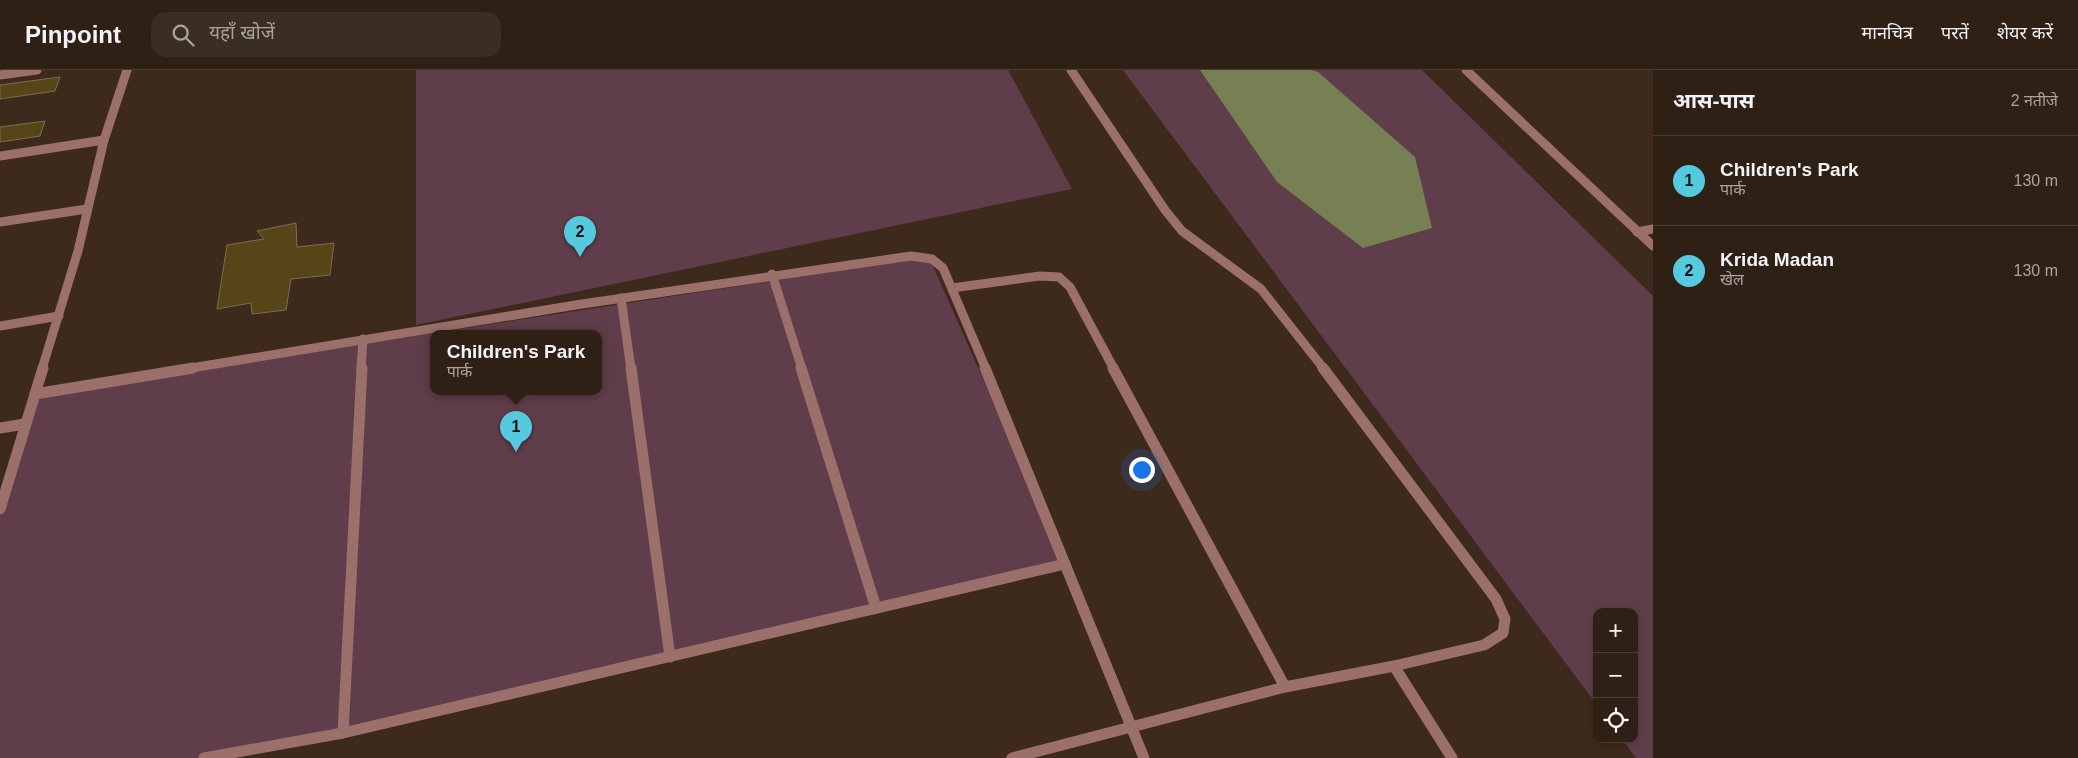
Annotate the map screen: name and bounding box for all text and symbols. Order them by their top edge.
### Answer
search box [151,12,501,57]
text: Pinpoint [25,21,121,48]
icon: search [169,21,197,49]
text: यहाँ खोजें [209,22,275,43]
text: मानचित्र [1861,23,1913,43]
text: परतें [1941,23,1969,43]
text: शेयर करें [1997,23,2053,43]
text: आस-पास [1673,89,1754,112]
text: 2 नतीजे [2011,92,2058,109]
text: Children's Park [1720,159,1859,180]
text: 1 [1685,172,1693,189]
text: 130 m [2014,172,2058,189]
text: पार्क [1720,181,1746,198]
pin: 2 [564,216,596,257]
text: Krida Madan [1720,249,1834,270]
text: 2 [1685,262,1693,279]
text: 130 m [2014,262,2058,279]
text: खेल [1720,271,1744,288]
popup [430,330,602,395]
text: Children's Park [447,341,585,362]
text: पार्क [447,363,472,380]
pin: 1 [500,411,532,452]
your location [1129,457,1155,483]
map controls [1593,608,1638,743]
button: + [1593,608,1638,653]
button: − [1593,653,1638,698]
button: locate [1593,698,1638,743]

